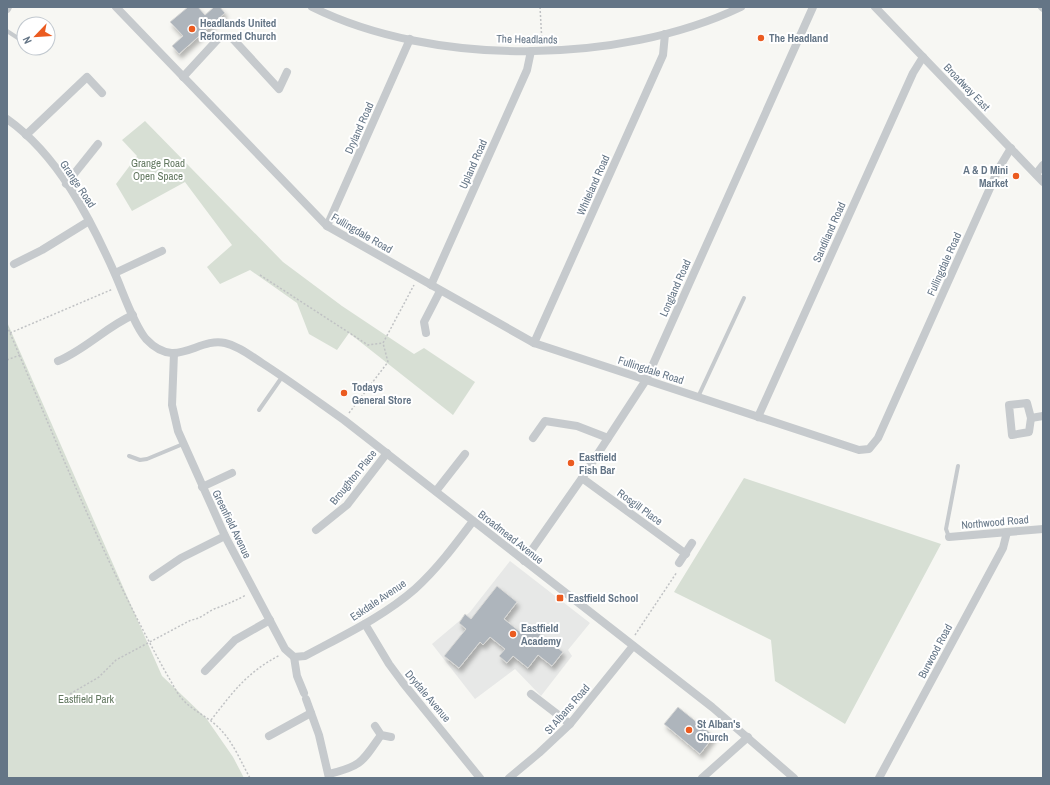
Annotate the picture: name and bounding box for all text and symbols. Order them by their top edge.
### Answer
north arrow [16,16,56,56]
place label: Headlands United Reformed Church [200,16,276,43]
marker: Headlands United Reformed Church [187,24,197,34]
street label: The Headlands [496,31,558,47]
place label: The Headland [769,31,828,45]
marker: The Headland [756,33,766,43]
text: N [19,34,35,46]
street label: Broadway East [941,60,993,114]
street label: Dryland Road [341,100,377,156]
street label: Upland Road [456,137,490,191]
street label: Whiteland Road [573,153,613,217]
park label: Grange Road Open Space [131,156,185,183]
street label: Grange Road [57,158,99,210]
place label: A & D Mini Market [963,163,1008,190]
marker: A & D Mini Market [1011,171,1021,181]
street label: Sandiland Road [809,200,849,264]
street label: Fullingdale Road [329,210,395,256]
street label: Fullingdale Road [924,230,964,298]
street label: Longland Road [656,257,694,319]
street label: Fullingdale Road [616,353,686,387]
place label: Todays General Store [352,380,411,407]
marker: Todays General Store [339,388,349,398]
street label: Broughton Place [327,447,379,507]
place label: Eastfield Fish Bar [579,450,617,477]
marker: Eastfield Fish Bar [566,458,576,468]
street label: Rosgill Place [615,486,665,528]
street label: Greenfield Avenue [209,487,255,561]
street label: Broadmead Avenue [476,507,546,567]
street label: Northwood Road [961,512,1029,532]
street label: Eskdale Avenue [347,576,409,624]
place label: Eastfield School [568,591,638,605]
marker: Eastfield School [555,593,565,603]
place label: Eastfield Academy [521,621,561,648]
street label: Burwood Road [915,621,955,681]
marker: Eastfield Academy [508,629,518,639]
street label: Drydale Avenue [402,667,454,725]
street label: St Albans Road [541,681,593,737]
park label: Eastfield Park [58,692,115,706]
place label: St Alban's Church [697,717,740,744]
marker: St Alban's Church [684,725,694,735]

